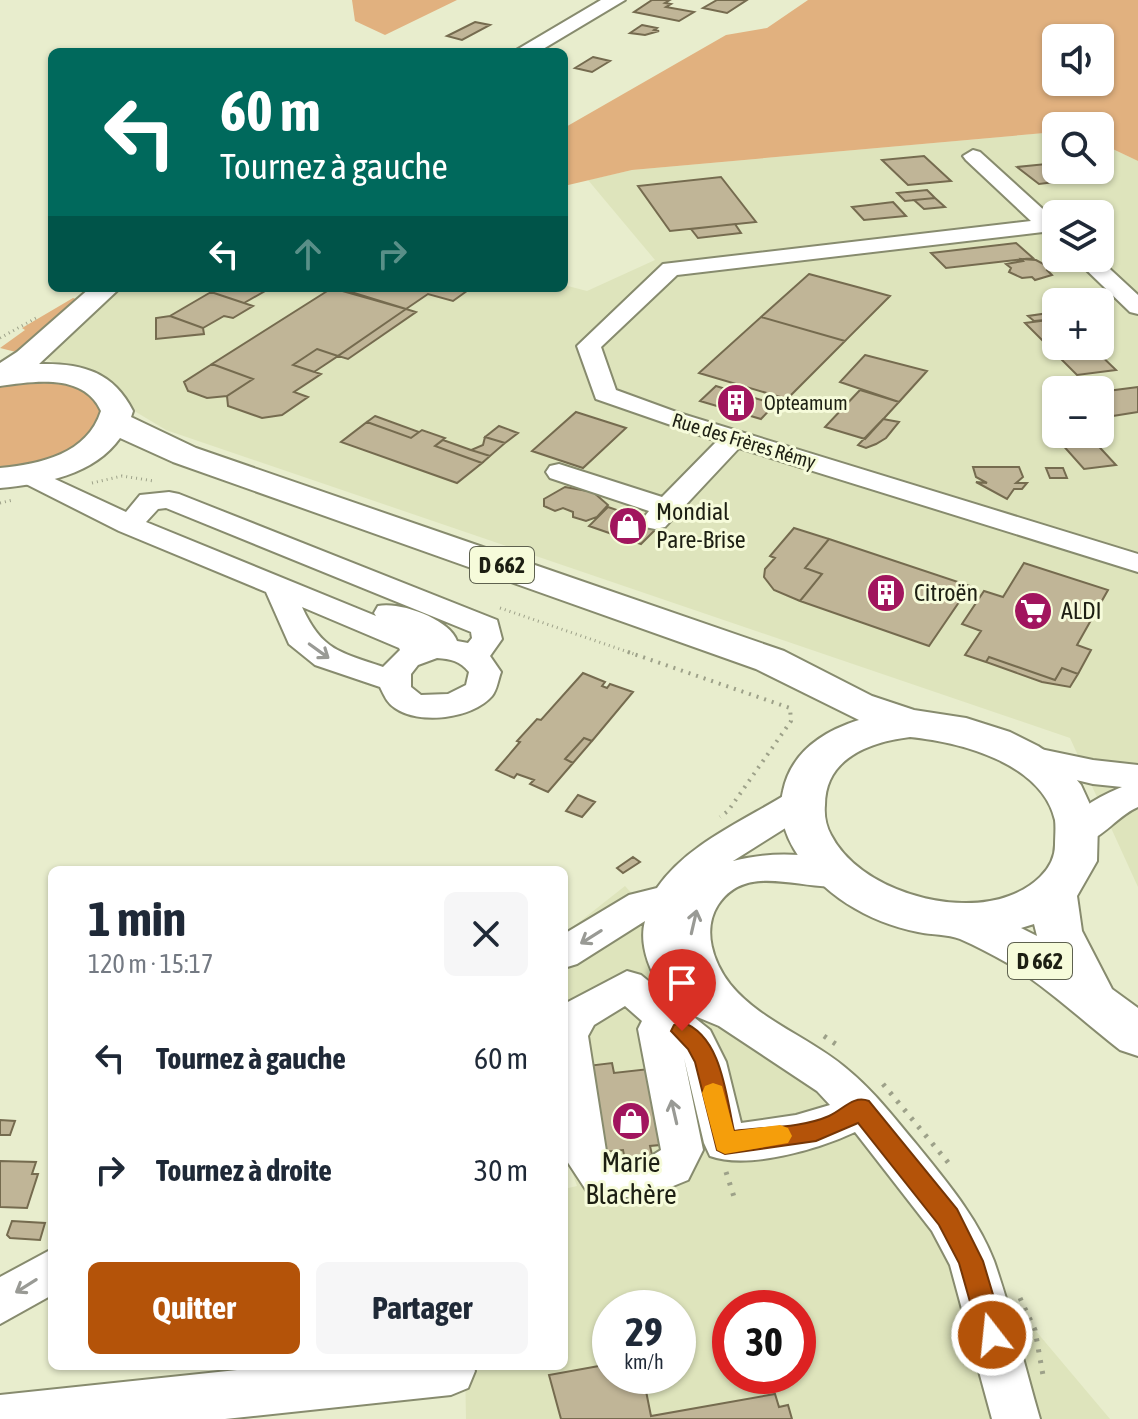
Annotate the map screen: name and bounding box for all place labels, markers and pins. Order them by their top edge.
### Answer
building icon: Opteamum [715,382,757,424]
place label: Opteamum [764,391,848,414]
place label: Mondial Pare-Brise [656,498,746,553]
shop icon: Mondial Pare-Brise [607,505,649,547]
building icon: Citroën [865,572,907,614]
place label: Citroën [914,579,978,606]
supermarket icon: ALDI [1012,590,1054,632]
place label: ALDI [1061,597,1102,624]
pin [648,949,716,1031]
shop icon: Marie Blachère [610,1100,652,1142]
place label: Marie Blachère [585,1146,677,1210]

